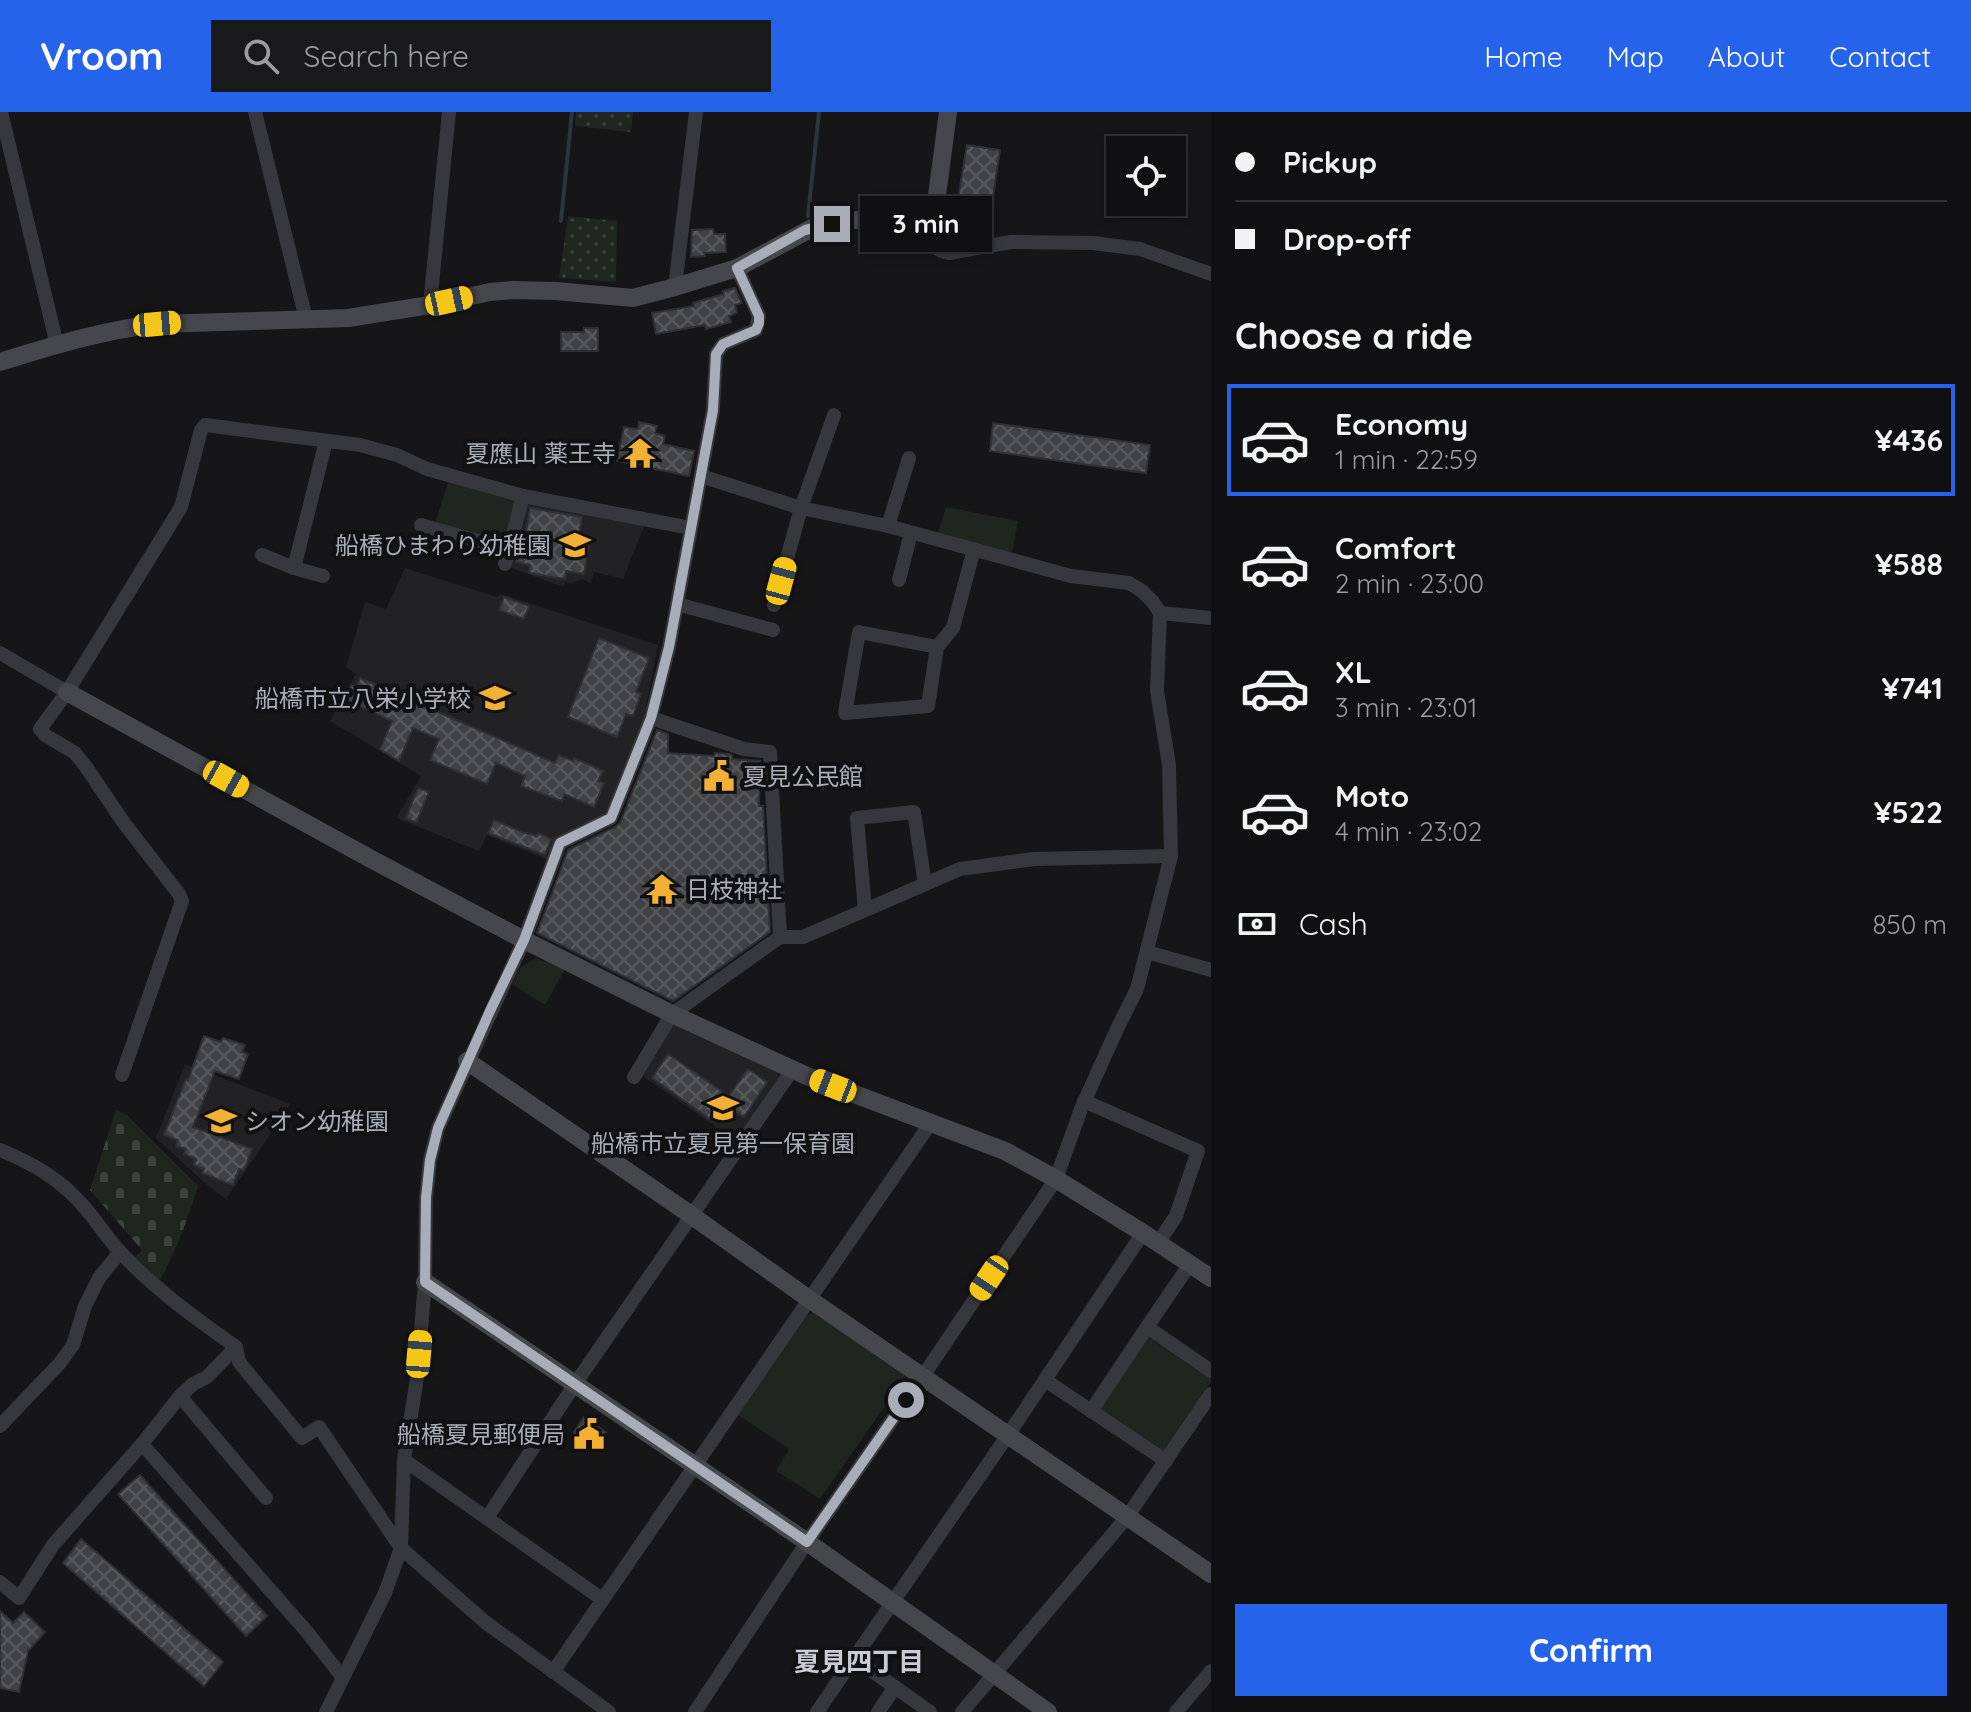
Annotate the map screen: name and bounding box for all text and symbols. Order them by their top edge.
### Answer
search box [211,20,771,92]
text: Vroom [40,32,163,80]
icon: search [239,34,283,78]
text: Search here [303,37,469,75]
text: Home [1484,39,1563,74]
text: Map [1607,39,1664,74]
text: About [1708,39,1785,74]
text: Contact [1829,39,1931,74]
map controls [1106,136,1186,216]
button: locate [1106,136,1186,216]
text: Pickup [1283,143,1377,181]
callout: 3 min [860,196,992,252]
route end [814,206,850,242]
text: 3 min [893,207,959,240]
text: Drop-off [1283,220,1411,258]
car [423,284,475,318]
car [132,310,182,338]
text: Choose a ride [1235,313,1473,358]
icon: car [1239,404,1311,476]
text: Economy [1335,405,1468,443]
text: ¥436 [1875,421,1943,459]
temple icon: 夏應山 薬王寺 [623,436,657,470]
place label: 夏應山 薬王寺 [465,438,616,468]
text: 1 min · 22:59 [1335,443,1478,476]
school or university icon: 船橋ひまわり幼稚園 [558,528,592,562]
icon: car [1239,528,1311,600]
text: Comfort [1335,529,1456,567]
place label: 船橋ひまわり幼稚園 [335,530,551,560]
text: ¥588 [1875,545,1943,583]
car [763,555,799,607]
text: 2 min · 23:00 [1335,567,1484,600]
icon: car [1239,652,1311,724]
text: XL [1335,653,1372,691]
text: ¥741 [1881,669,1943,707]
school or university icon: 船橋市立八栄小学校 [478,681,512,715]
place label: 船橋市立八栄小学校 [255,683,471,713]
text: 3 min · 23:01 [1335,691,1477,724]
car [199,757,253,801]
public building icon: 夏見公民館 [702,759,736,793]
place label: 夏見公民館 [743,761,863,791]
icon: car [1239,776,1311,848]
text: Moto [1335,777,1409,815]
text: ¥522 [1874,793,1943,831]
text: 4 min · 23:02 [1335,815,1482,848]
temple icon: 日枝神社 [645,872,679,906]
place label: 日枝神社 [686,874,782,904]
icon: cash [1235,902,1279,946]
text: Cash [1299,905,1368,943]
text: 850 m [1873,908,1947,941]
car [806,1066,860,1106]
school or university icon: 船橋市立夏見第一保育園 [706,1091,740,1125]
school or university icon: シオン幼稚園 [204,1104,238,1138]
place label: シオン幼稚園 [245,1106,389,1136]
place label: 船橋市立夏見第一保育園 [591,1128,855,1158]
car [966,1251,1012,1305]
car [405,1329,433,1379]
route start [888,1382,924,1418]
public building icon: 船橋夏見郵便局 [572,1417,606,1451]
place label: 船橋夏見郵便局 [397,1419,565,1449]
button: Confirm [1235,1604,1947,1696]
district label: 夏見四丁目 [794,1645,924,1678]

